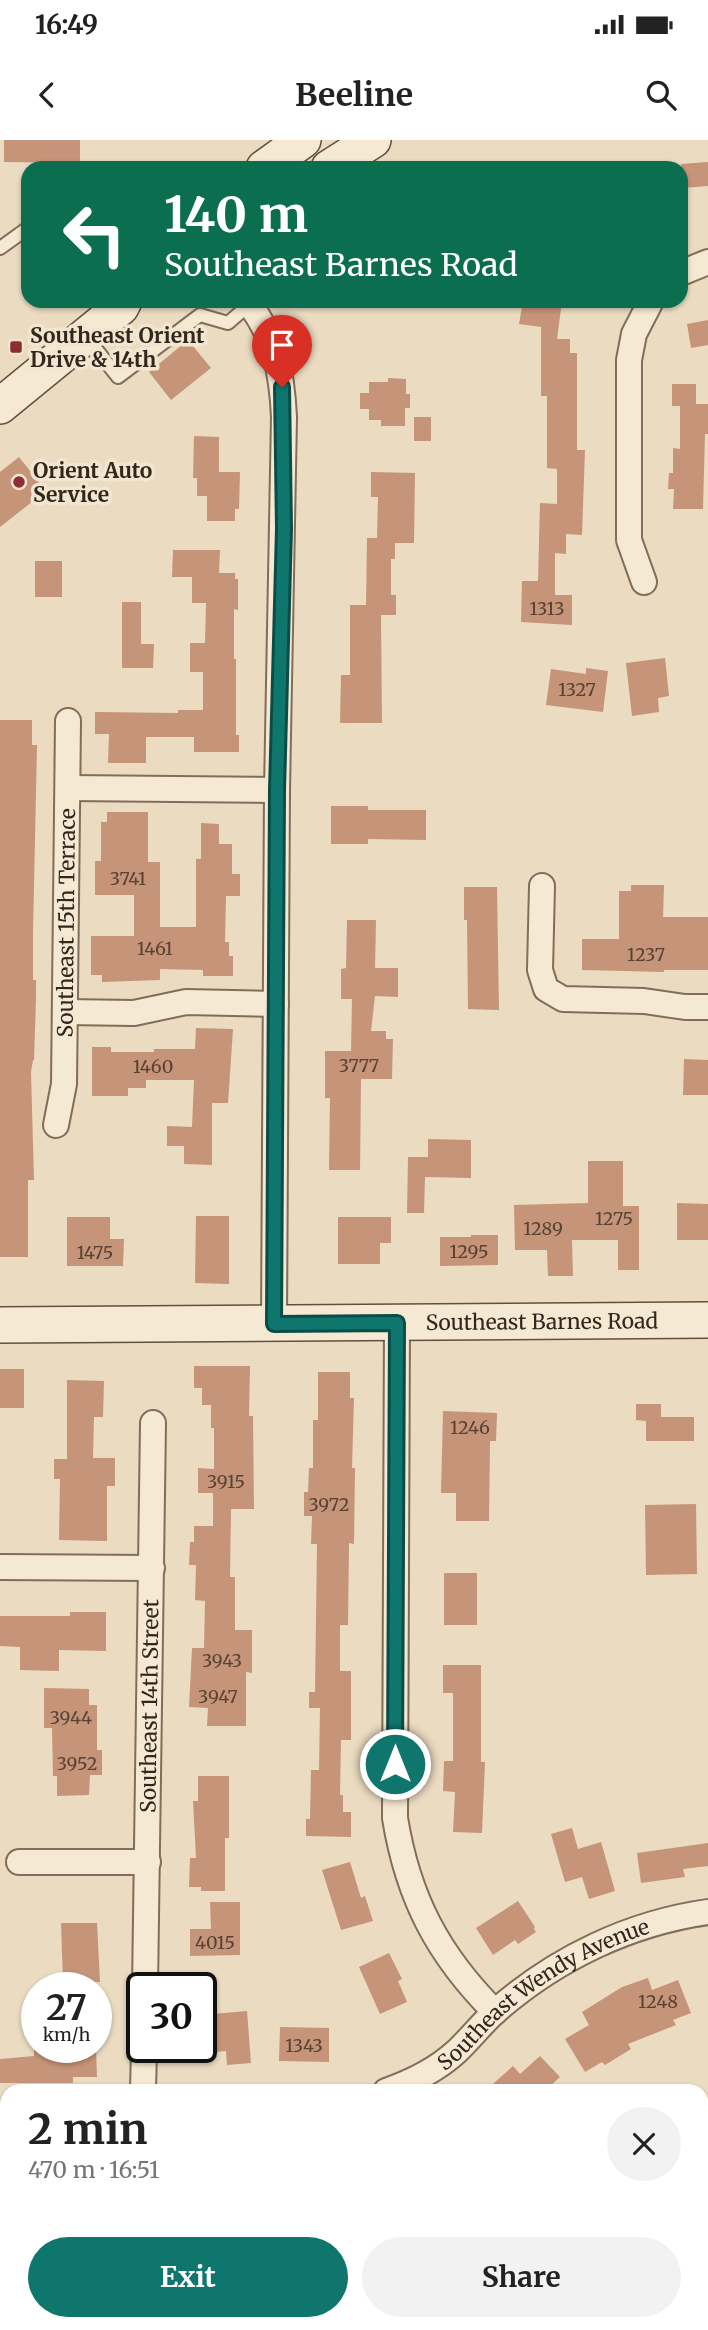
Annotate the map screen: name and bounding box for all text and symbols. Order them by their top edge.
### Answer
text: 16:49 [35,8,98,41]
text: Beeline [295,75,413,115]
icon: back [28,76,66,114]
icon: search [642,76,680,114]
text: 140 m [164,184,308,245]
icon: left [49,189,140,280]
text: Southeast Barnes Road [164,245,518,285]
pin [252,315,312,387]
place label: Southeast Orient Drive & 14th [30,322,205,373]
icon: arrive [263,326,301,364]
marker: Southeast Orient Drive & 14th [8,339,24,355]
place label: Orient Auto Service [33,457,152,508]
marker: Orient Auto Service [11,474,27,490]
house number: 1313 [529,597,565,620]
house number: 1327 [558,678,596,701]
street label: Southeast 15th Terrace [51,808,81,1038]
house number: 3741 [110,867,146,890]
house number: 1461 [137,937,173,960]
house number: 1237 [627,943,665,966]
house number: 3777 [339,1054,379,1077]
house number: 1460 [133,1055,173,1078]
house number: 1275 [595,1207,633,1230]
house number: 1289 [523,1217,563,1240]
house number: 1295 [449,1240,489,1263]
house number: 1475 [77,1241,113,1264]
street label: Southeast Barnes Road [426,1307,659,1335]
house number: 1246 [450,1416,490,1439]
house number: 3915 [207,1470,245,1493]
house number: 3972 [308,1493,350,1516]
street label: Southeast 14th Street [134,1599,164,1813]
house number: 3943 [202,1649,242,1672]
house number: 3947 [198,1685,238,1708]
house number: 3944 [50,1706,92,1729]
position arrow [358,1727,432,1801]
house number: 3952 [57,1752,97,1775]
street label: Southeast Wendy Avenue [432,1912,652,2076]
house number: 4015 [195,1931,235,1954]
speed limit sign: 30 [126,1972,217,2063]
text: 27 [46,1986,87,2030]
house number: 1248 [638,1990,678,2013]
text: km/h [43,2023,90,2046]
house number: 1343 [285,2034,323,2057]
text: 2 min [28,2103,148,2155]
button: close [607,2107,681,2181]
text: 470 m · 16:51 [28,2155,159,2184]
button: Exit [28,2237,348,2317]
button: Share [362,2237,681,2317]

